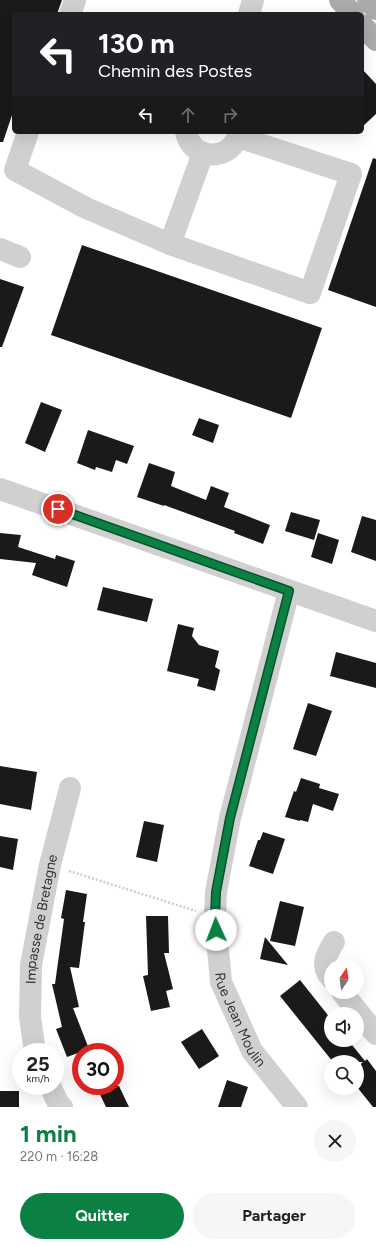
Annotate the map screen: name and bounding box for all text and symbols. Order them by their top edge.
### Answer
text: 130 m [98,26,175,60]
icon: left [32,28,84,80]
text: Chemin des Postes [98,60,252,82]
icon: left [135,104,157,126]
icon: ahead [177,104,199,126]
icon: right [219,104,241,126]
pin [41,492,75,526]
icon: arrive [47,498,69,520]
street label: Impasse de Bretagne [22,852,61,984]
position arrow [195,909,237,951]
north arrow [324,959,364,999]
map controls [324,959,364,1095]
street label: Rue Jean Moulin [212,972,270,1070]
button: sound [324,1007,364,1047]
speed limit sign: 30 [72,1043,124,1095]
text: 25 [26,1052,50,1076]
button: search [324,1055,364,1095]
text: km/h [27,1072,49,1085]
text: 1 min [20,1119,77,1148]
button: close [314,1120,356,1162]
text: 220 m · 16:28 [20,1149,98,1164]
button: Quitter [20,1193,184,1239]
button: Partager [192,1193,356,1239]

